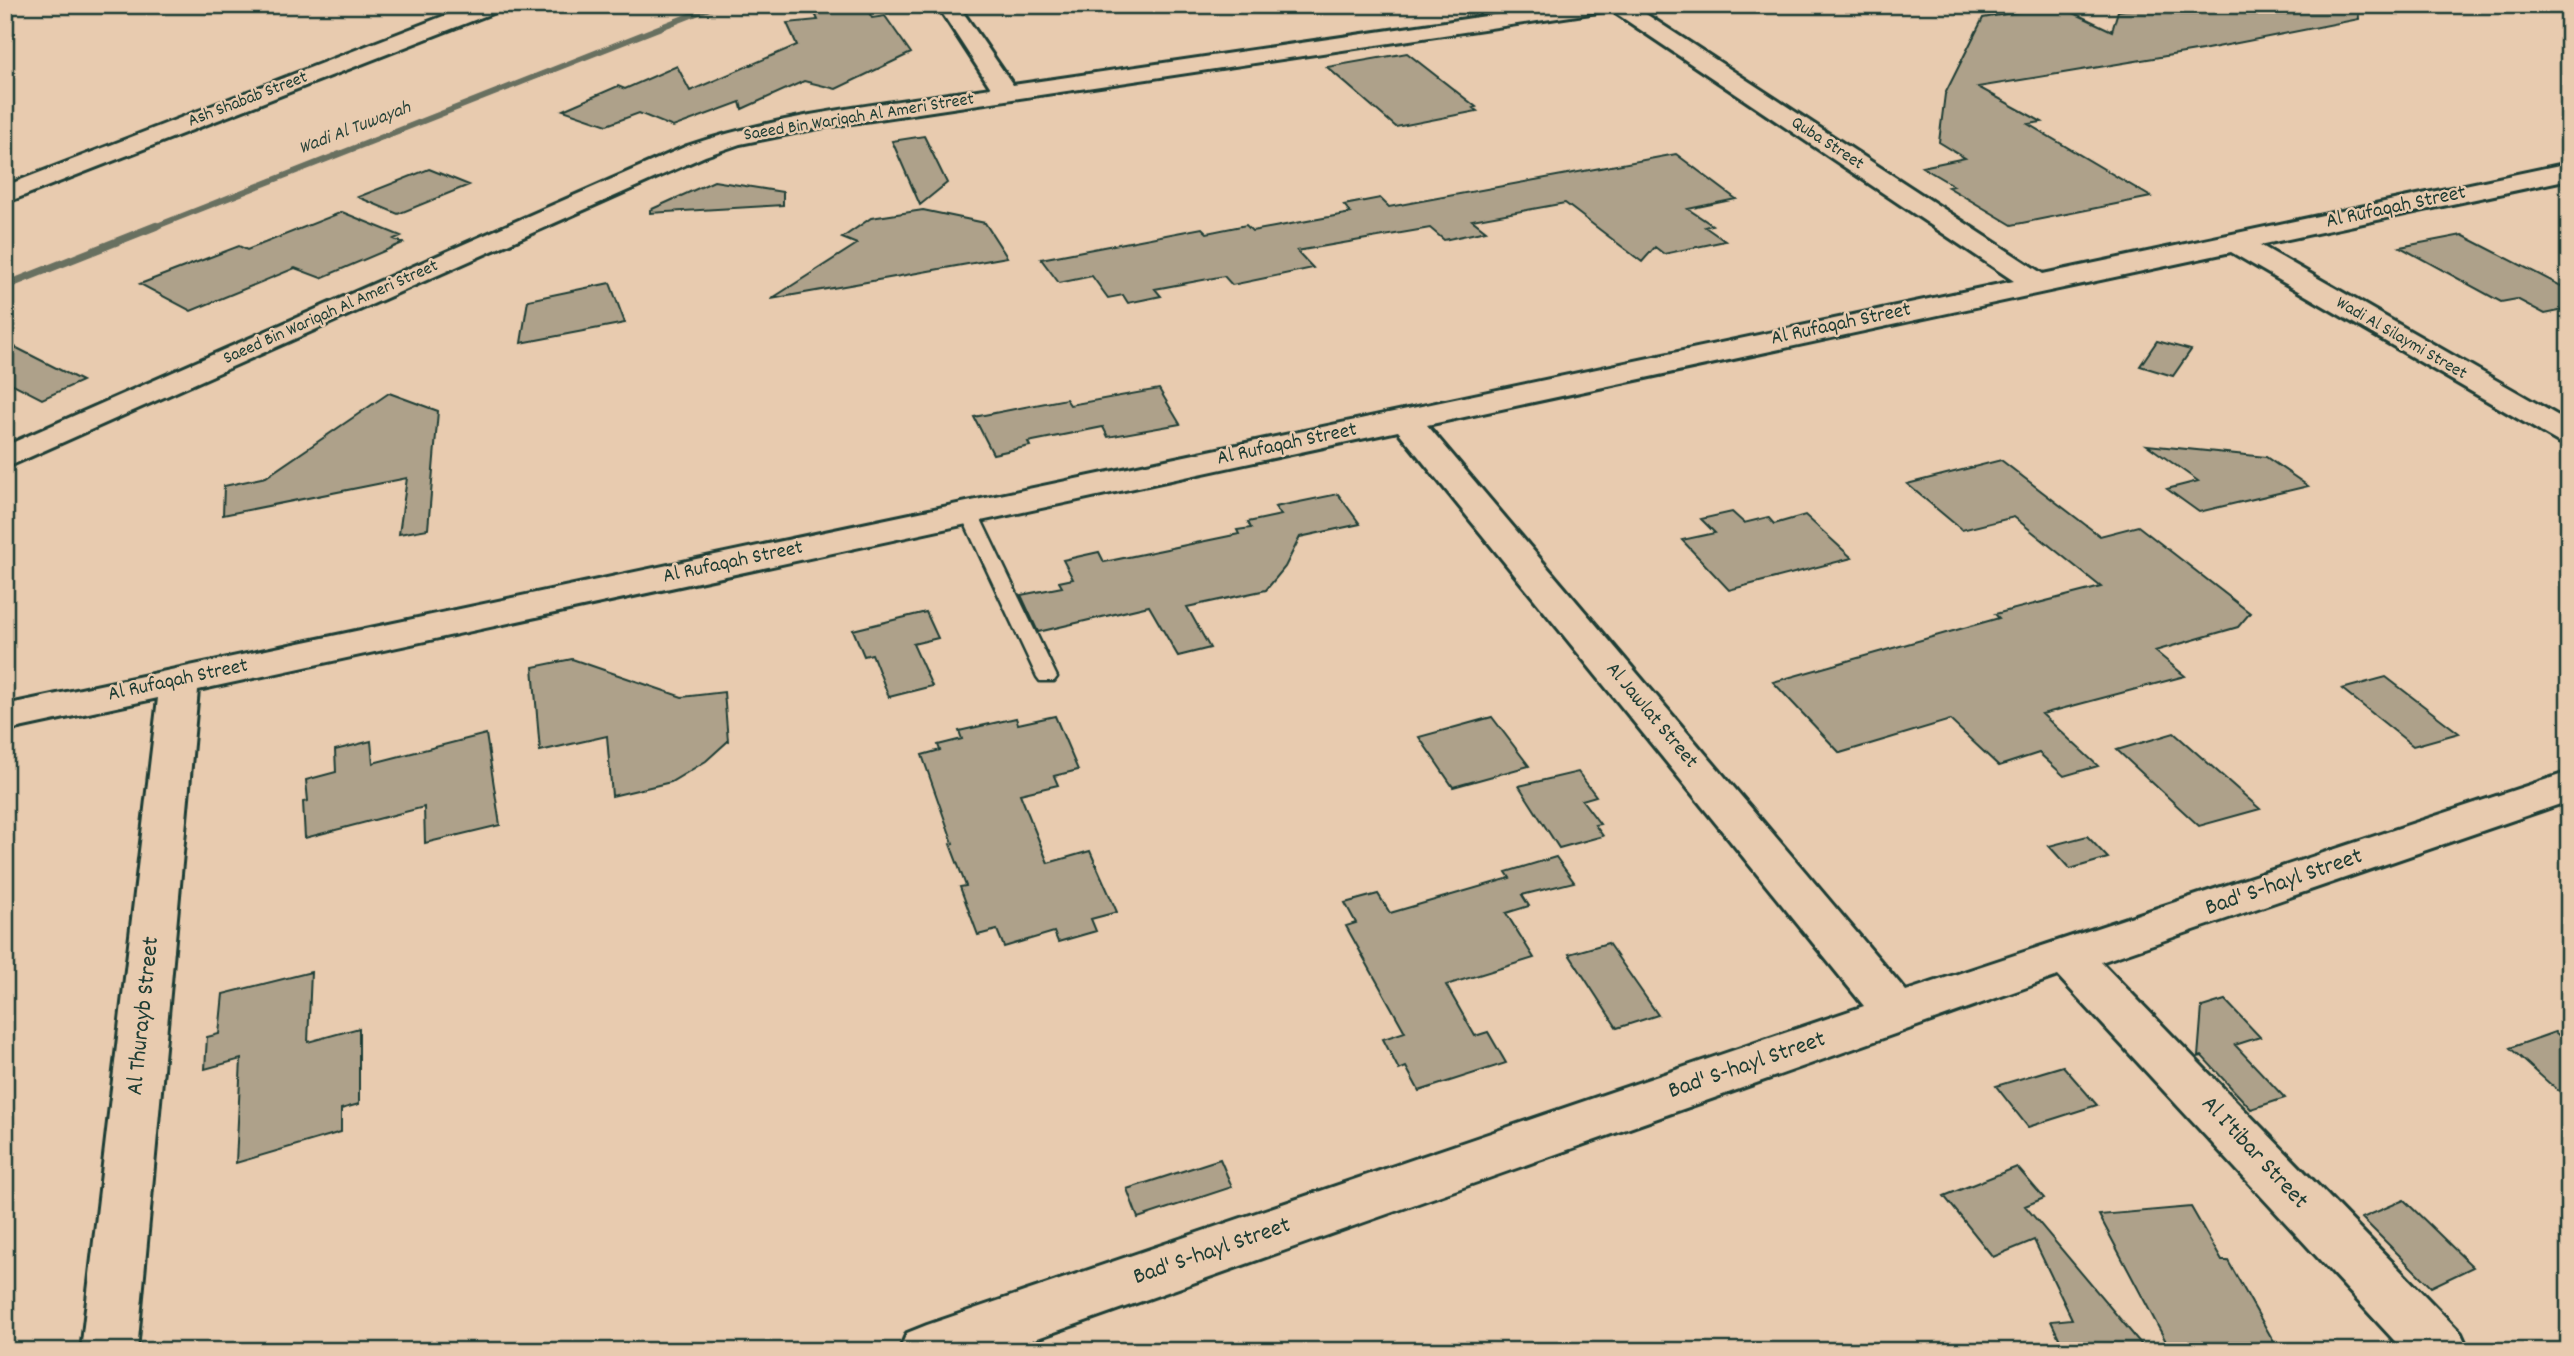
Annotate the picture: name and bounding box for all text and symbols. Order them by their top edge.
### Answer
street label: Ash Shabab Street [185,66,312,134]
street label: Saeed Bin Wariqah Al Ameri Street [742,87,976,149]
water label: Wadi Al Tuwayah [295,95,416,163]
street label: Quba Street [1786,111,1869,177]
street label: Al Rufaqah Street [2323,178,2469,237]
street label: Saeed Bin Wariqah Al Ameri Street [220,254,443,372]
street label: Wadi Al Silaymi Street [2331,291,2471,387]
street label: Al Rufaqah Street [1768,295,1914,354]
street label: Al Rufaqah Street [1214,415,1360,474]
street label: Al Rufaqah Street [660,533,806,592]
street label: Al Rufaqah Street [105,651,251,710]
street label: Al Jawlat Street [1597,656,1705,776]
street label: Bad' S-hayl Street [2201,840,2367,926]
street label: Al Thurayb Street [119,935,169,1097]
street label: Bad' S-hayl Street [1664,1023,1830,1109]
street label: Al I'tibar Street [2192,1089,2316,1217]
street label: Bad' S-hayl Street [1129,1209,1295,1295]

